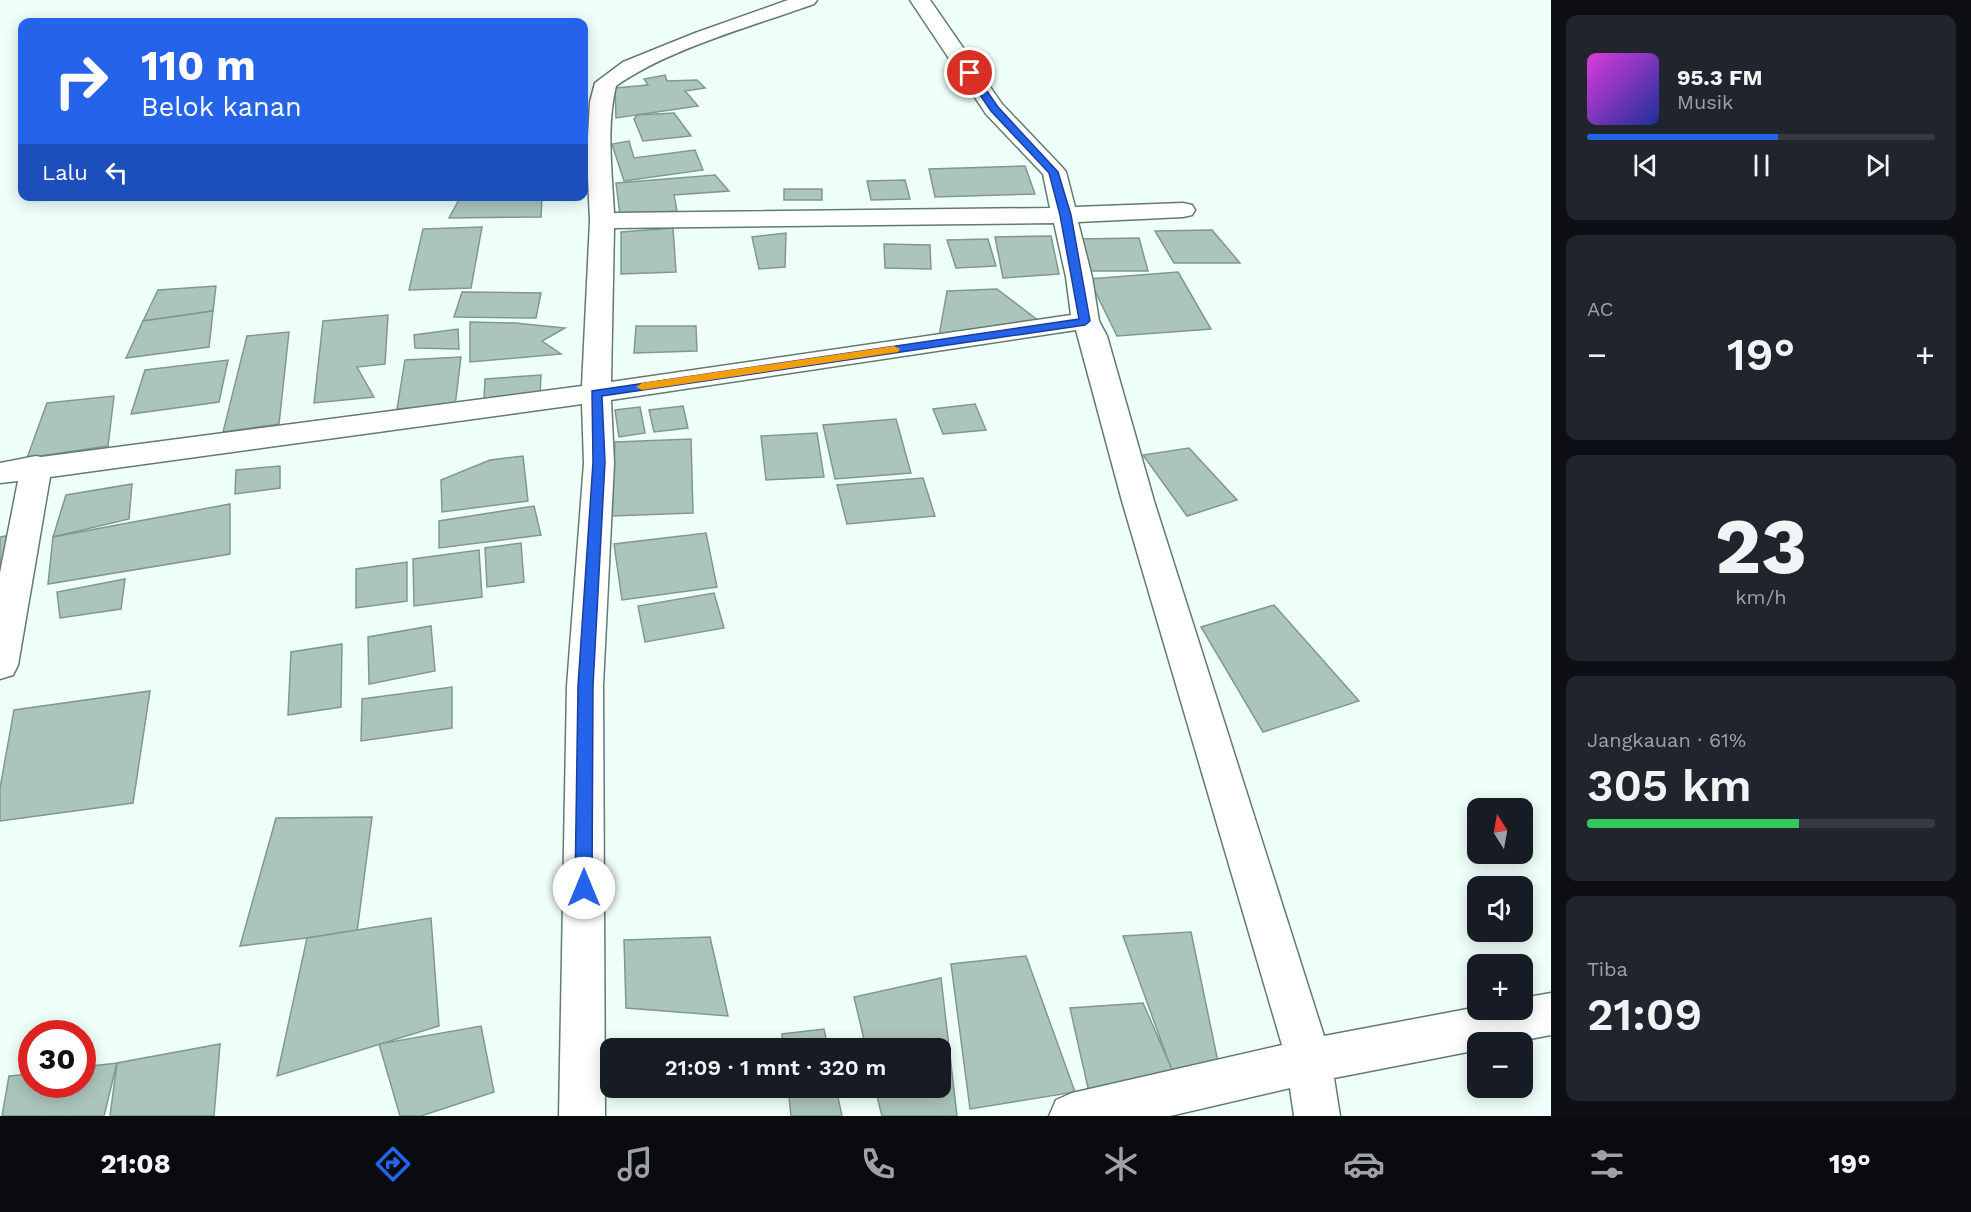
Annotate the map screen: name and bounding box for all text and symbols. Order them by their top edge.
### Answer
text: 110 m [141,41,256,90]
icon: right [42,42,120,120]
pin [944,47,995,98]
icon: arrive [953,56,986,89]
text: 95.3 FM [1677,65,1762,90]
text: Musik [1677,90,1733,114]
text: Belok kanan [141,91,302,123]
icon: previous [1629,149,1662,182]
icon: pause [1745,149,1778,182]
icon: next [1861,149,1894,182]
icon: left [100,156,133,189]
text: Lalu [42,160,88,185]
text: AC [1587,297,1613,321]
text: 19° [1727,328,1795,381]
text: − [1587,335,1607,374]
text: + [1915,335,1935,374]
text: 23 [1715,500,1807,592]
text: km/h [1735,585,1787,609]
text: Jangkauan · 61% [1587,728,1746,752]
text: 305 km [1587,759,1752,812]
north arrow [1467,798,1533,864]
map controls [1467,798,1533,1098]
position arrow [552,856,616,920]
button: sound [1467,876,1533,942]
button: + [1467,954,1533,1020]
text: Tiba [1587,957,1628,981]
text: 21:09 [1587,988,1702,1041]
speed limit sign: 30 [18,1020,96,1098]
button: − [1467,1032,1533,1098]
text: 21:09 · 1 mnt · 320 m [665,1055,886,1080]
icon: directions [372,1143,414,1185]
icon: music [614,1143,656,1185]
icon: phone [857,1143,899,1185]
icon: climate [1100,1143,1142,1185]
icon: car [1343,1143,1385,1185]
icon: filters [1586,1143,1628,1185]
text: 21:08 [100,1148,171,1180]
text: 19° [1829,1148,1871,1180]

